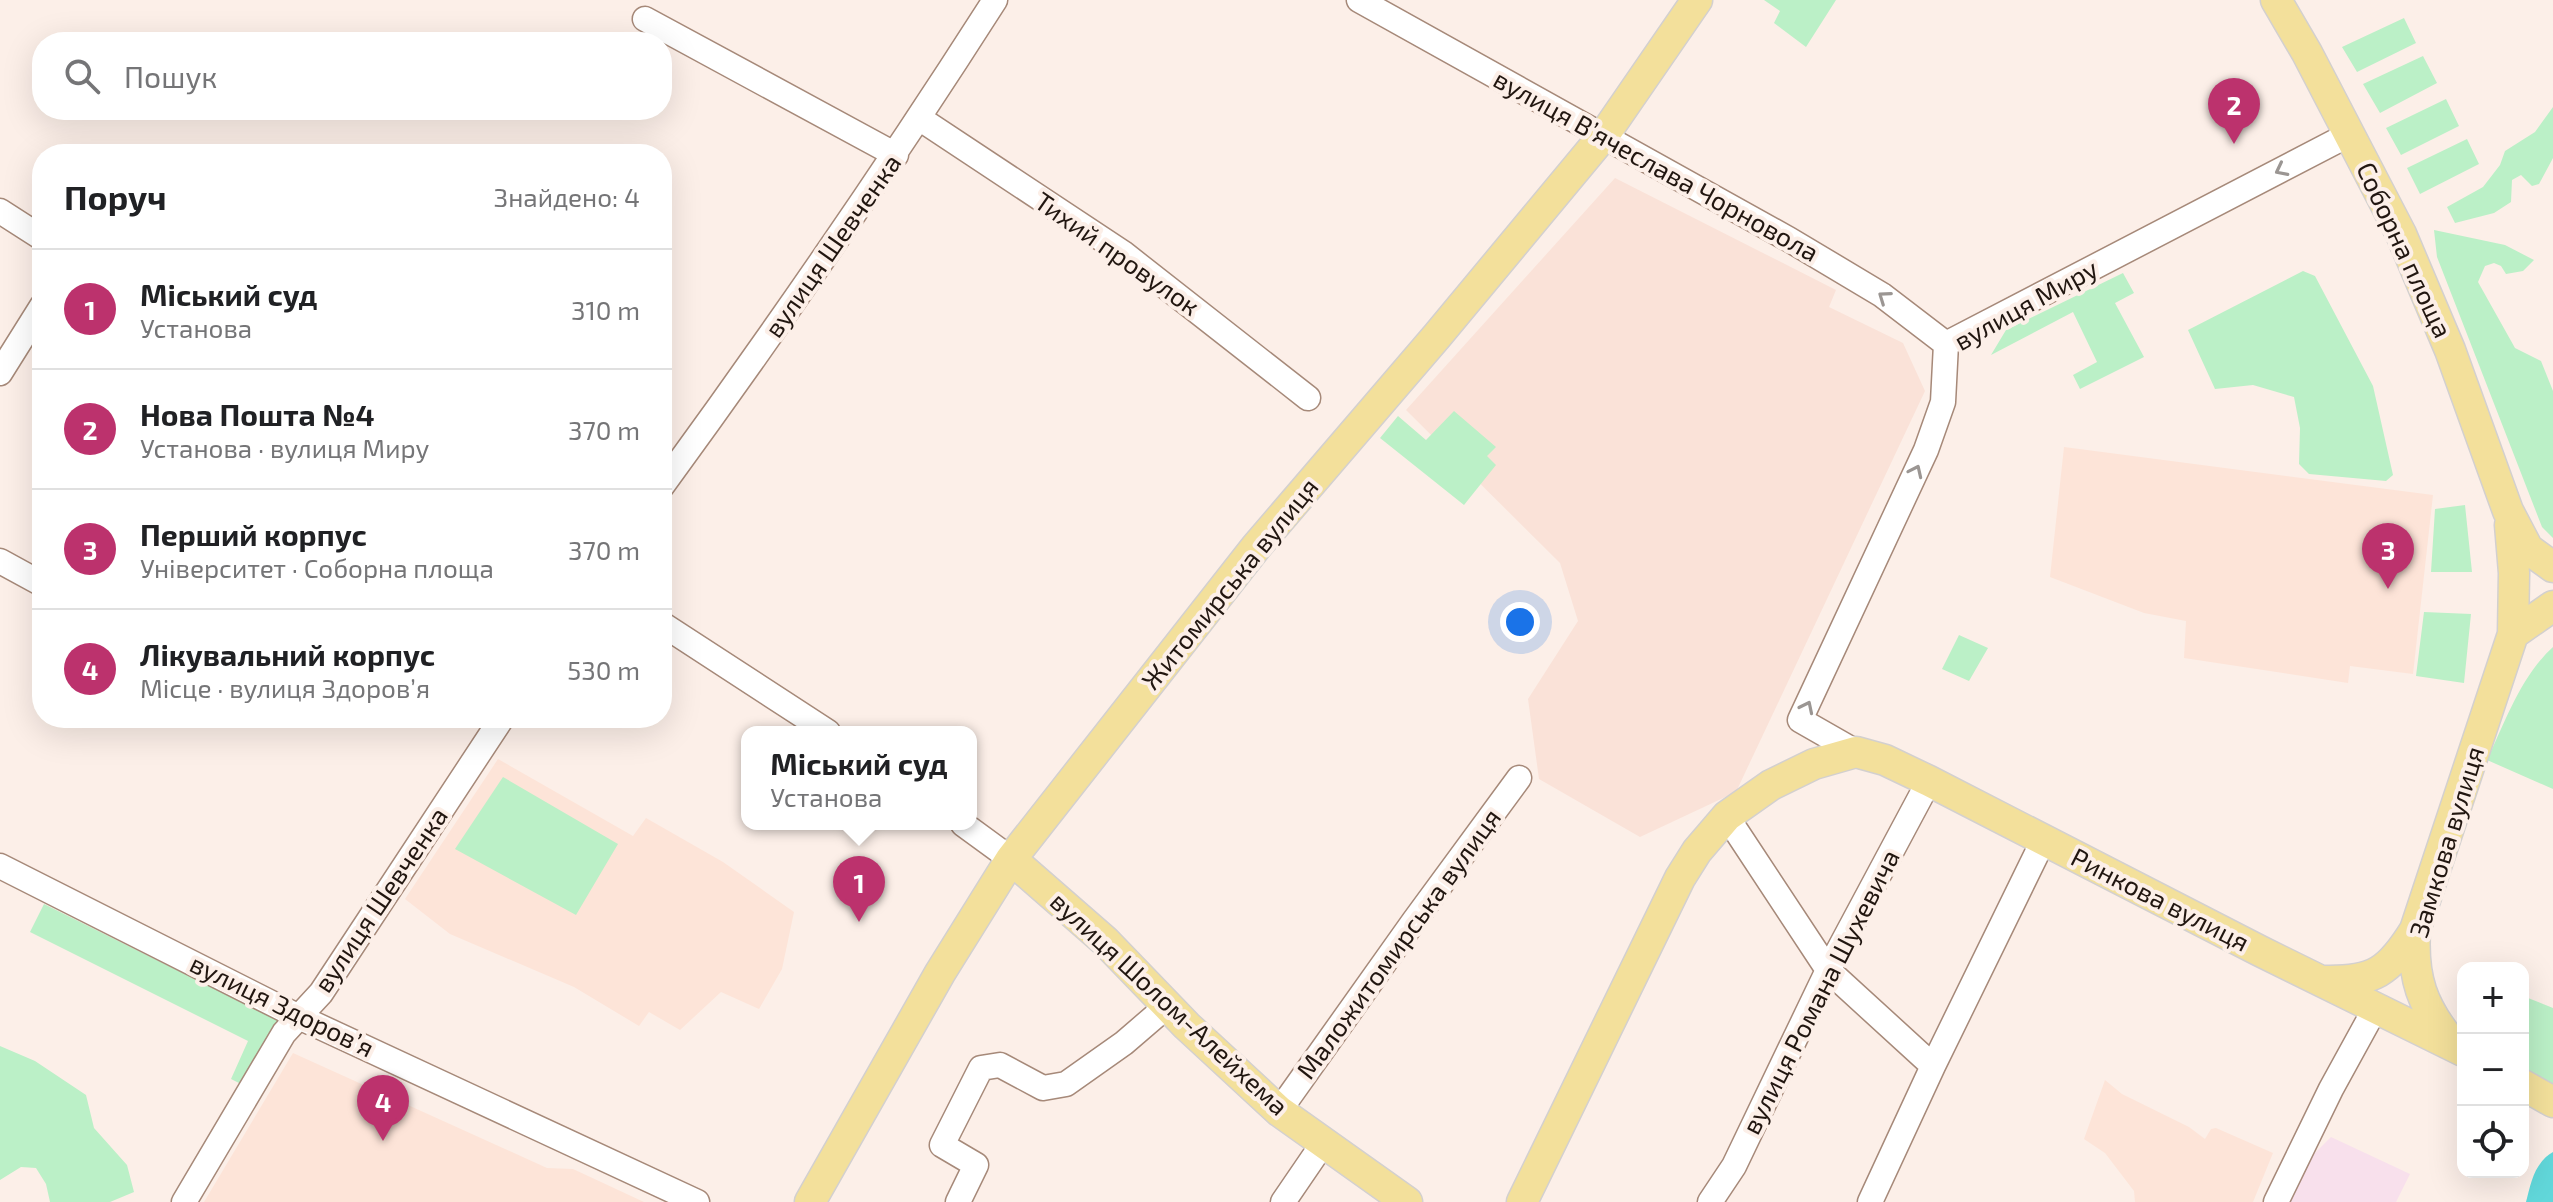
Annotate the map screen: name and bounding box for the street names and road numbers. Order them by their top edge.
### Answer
street label: вулиця Вʼячеслава Чорновола [1488,62,1825,268]
street label: вулиця Шевченка [757,148,907,343]
street label: Соборна площа [2351,157,2460,342]
street label: Тихий провулок [1029,184,1206,322]
street label: вулиця Миру [1948,251,2103,357]
street label: Житомирська вулиця [1134,471,1324,696]
street label: Замкова вулиця [2402,742,2490,941]
street label: вулиця Шевченка [306,801,454,998]
street label: Маложитомирська вулиця [1289,802,1507,1085]
street label: Ринкова вулиця [2066,840,2255,958]
street label: вулиця Романа Шухевича [1734,844,1906,1139]
street label: вулиця Шолом-Алейхема [1044,885,1295,1122]
street label: вулиця Здоровʼя [185,947,380,1064]

